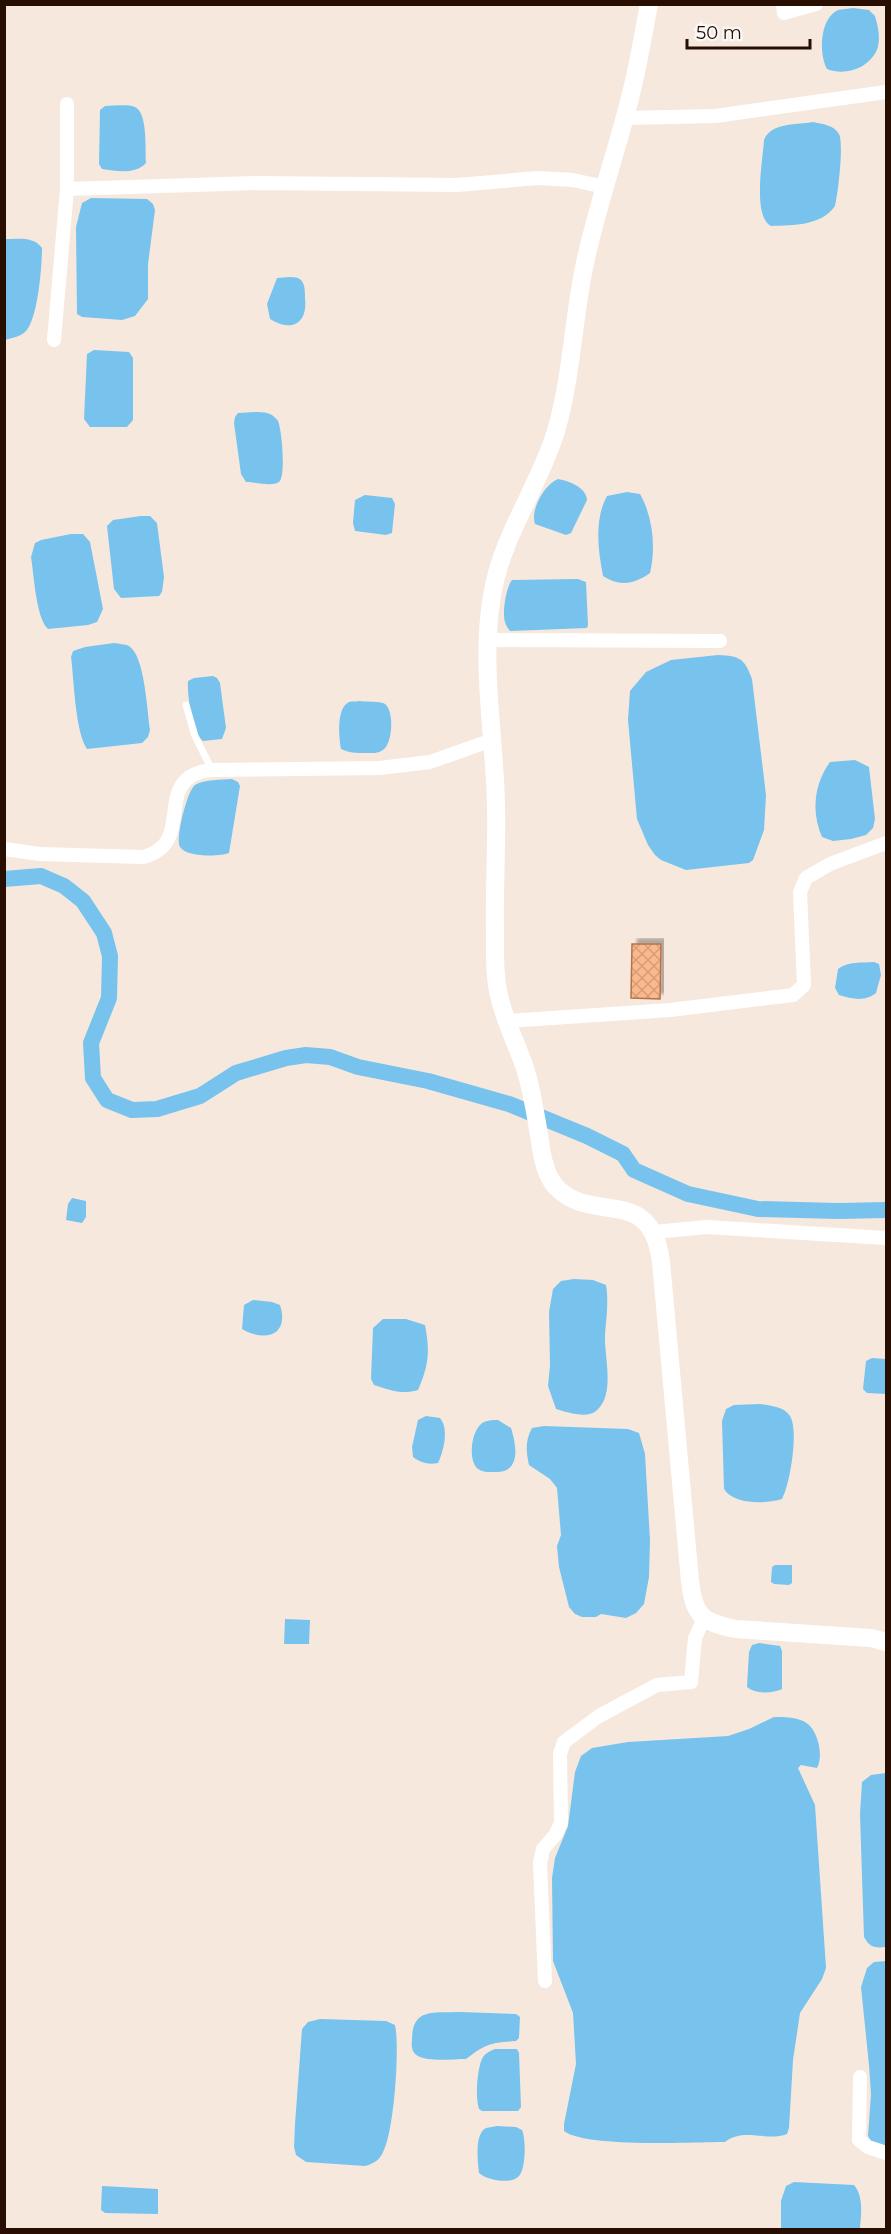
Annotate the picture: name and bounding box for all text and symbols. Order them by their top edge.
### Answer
scale bar [687,12,810,50]
text: 50 m [696,22,742,44]

